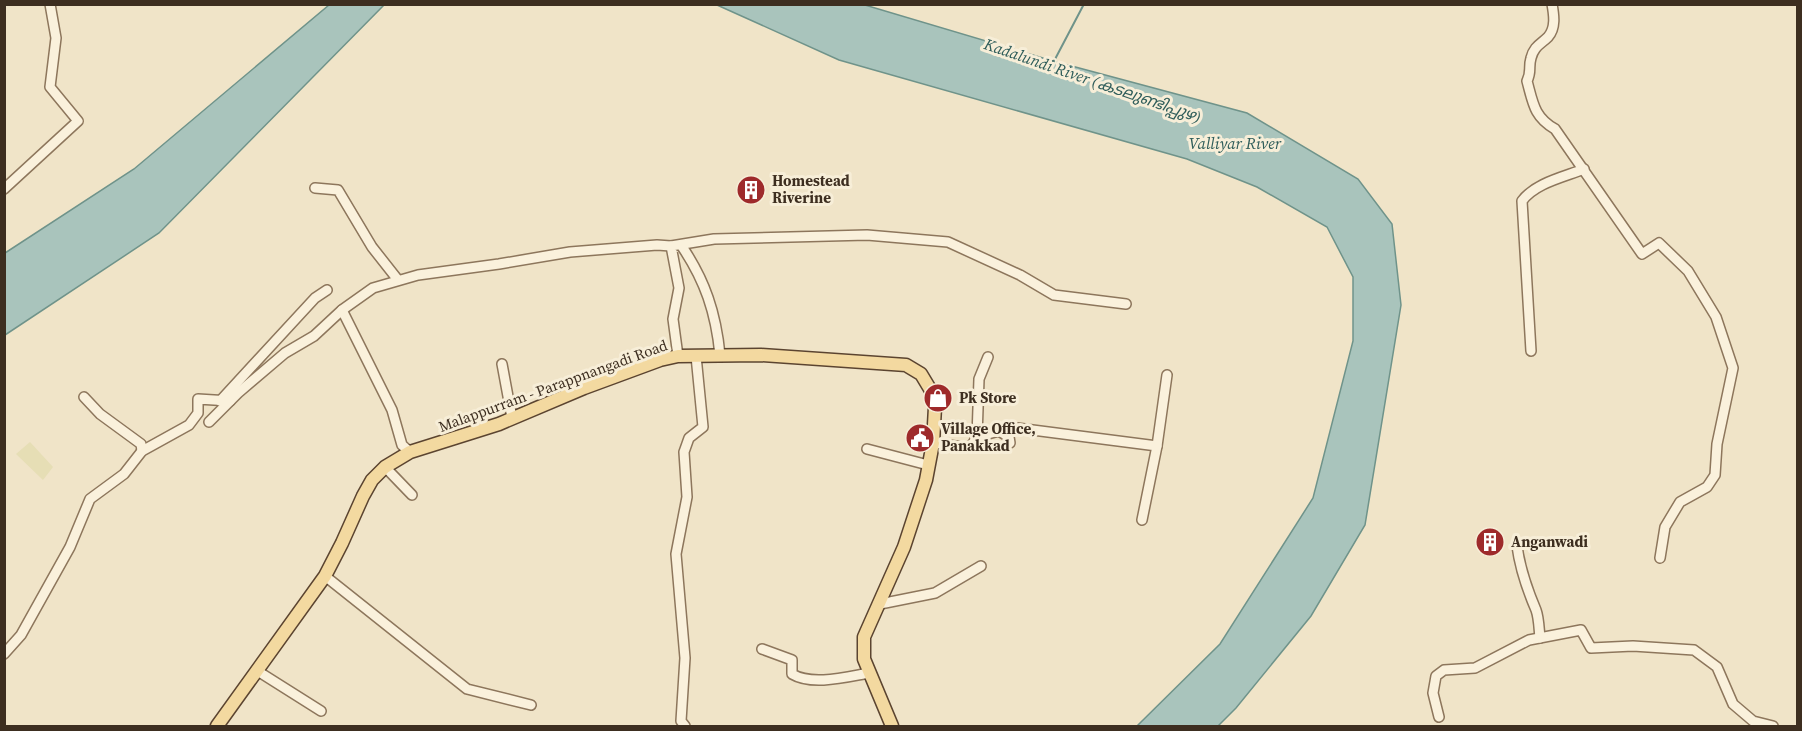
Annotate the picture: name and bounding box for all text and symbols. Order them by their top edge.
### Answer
water label: Kadalundi River (കടലുണ്ടിപ്പുഴ) [980,32,1205,129]
water label: Valliyar River [1189,132,1282,154]
place label: Homestead Riverine [772,170,850,208]
building icon: Homestead Riverine [735,174,767,206]
street label: Malappurram - Parappnangadi Road [435,334,671,437]
shop icon: Pk Store [922,382,954,414]
place label: Pk Store [959,387,1017,408]
place label: Village Office, Panakkad [941,418,1036,456]
public building icon: Village Office, Panakkad [904,422,936,454]
building icon: Anganwadi [1474,526,1506,558]
place label: Anganwadi [1511,531,1588,552]

